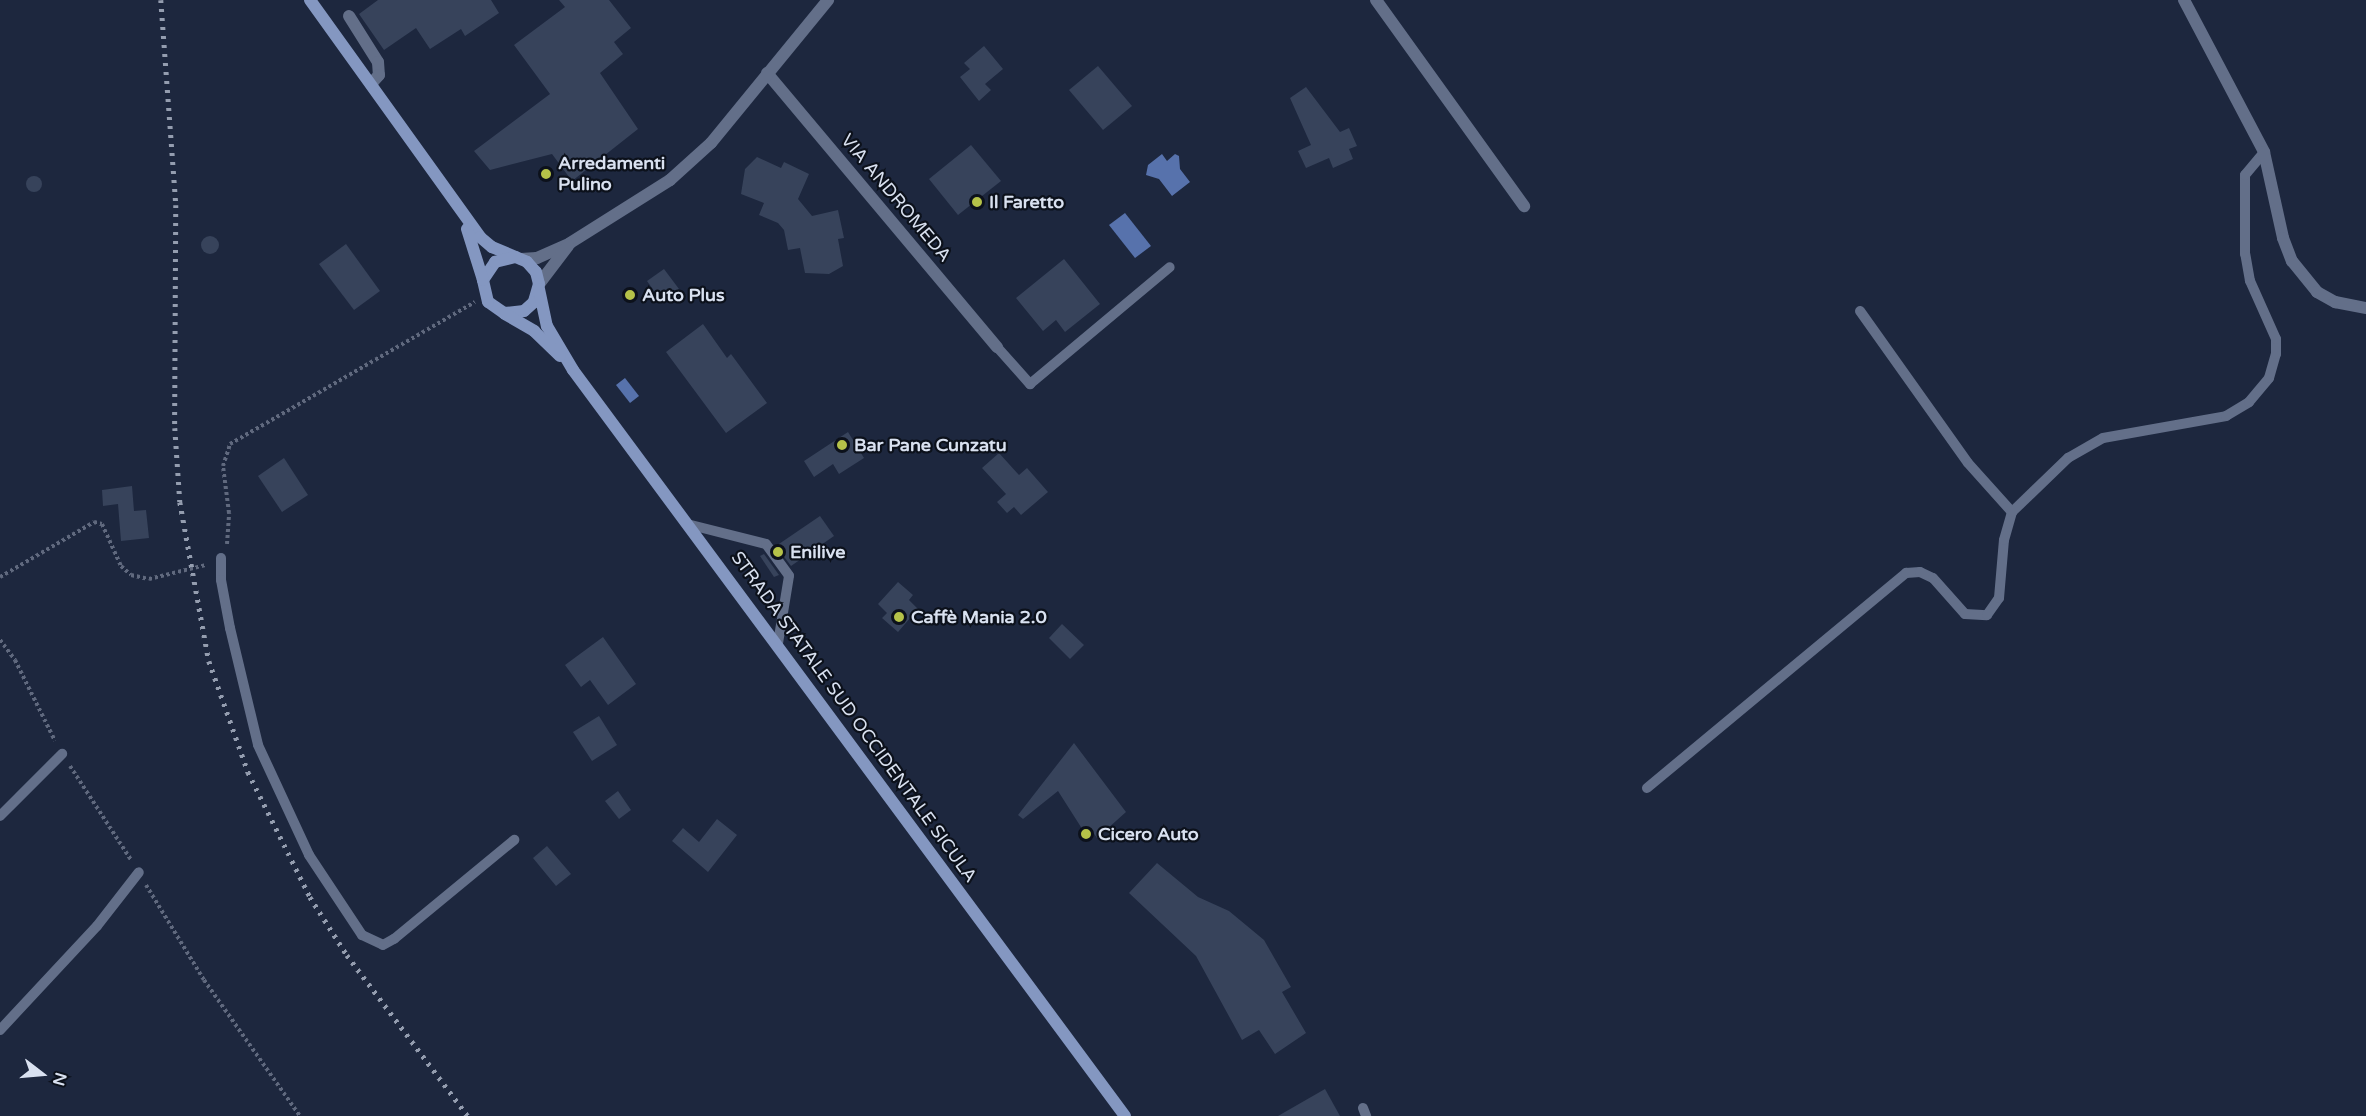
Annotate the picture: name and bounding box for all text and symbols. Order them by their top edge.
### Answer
street label: VIA ANDROMEDA [836,130,956,266]
place label: Arredamenti Pulino [558,153,665,195]
marker: Arredamenti Pulino [539,167,553,181]
place label: Il Faretto [989,191,1064,213]
marker: Il Faretto [970,195,984,209]
place label: Auto Plus [642,284,725,306]
marker: Auto Plus [623,288,637,302]
place label: Bar Pane Cunzatu [854,434,1007,456]
marker: Bar Pane Cunzatu [835,438,849,452]
place label: Enilive [790,541,845,563]
marker: Enilive [771,545,785,559]
street label: STRADA STATALE SUD OCCIDENTALE SICULA [727,547,981,887]
place label: Caffè Mania 2.0 [911,606,1047,628]
marker: Caffè Mania 2.0 [892,610,906,624]
place label: Cicero Auto [1098,823,1199,845]
marker: Cicero Auto [1079,827,1093,841]
north arrow [12,1044,72,1104]
text: N [48,1070,71,1088]

